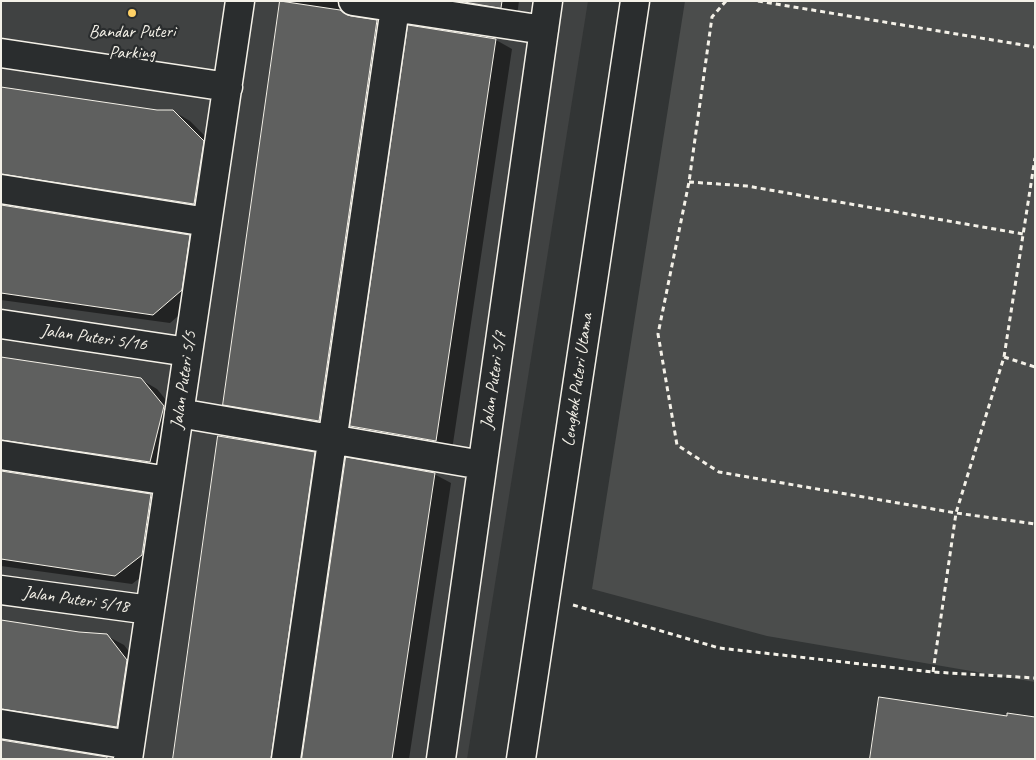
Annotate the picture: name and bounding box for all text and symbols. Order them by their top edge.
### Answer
marker: Bandar Puteri Parking [126,7,138,19]
place label: Bandar Puteri Parking [89,21,175,64]
street label: Lengkok Puteri Utama [558,312,598,448]
street label: Jalan Puteri 5/16 [40,320,148,356]
street label: Jalan Puteri 5/5 [166,330,202,430]
street label: Jalan Puteri 5/7 [476,330,512,430]
street label: Jalan Puteri 5/18 [22,582,130,618]

